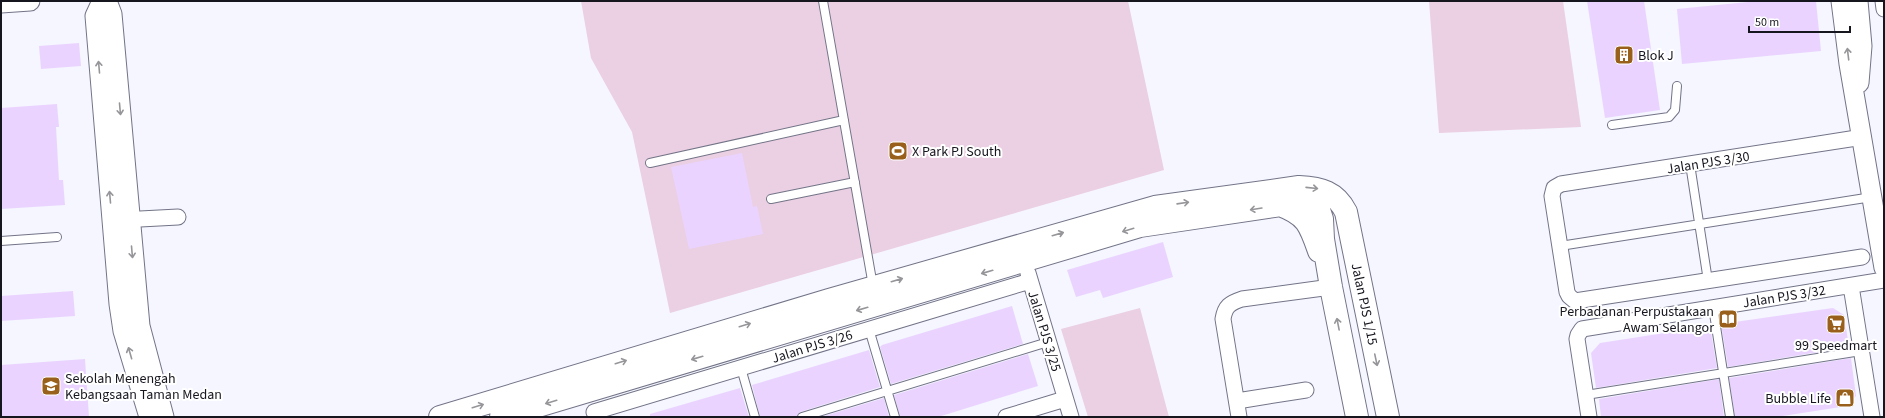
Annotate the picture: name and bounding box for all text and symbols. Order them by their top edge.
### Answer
scale bar [1749,8,1850,34]
text: 50 m [1755,14,1779,31]
building icon: Blok J [1613,44,1635,66]
place label: Blok J [1638,46,1674,66]
one-way arrow [1844,48,1852,61]
one-way arrow [96,61,103,74]
one-way arrow [116,102,124,115]
sports icon: X Park PJ South [887,140,909,162]
place label: X Park PJ South [912,142,1001,162]
street label: Jalan PJS 3/30 [1665,147,1751,179]
one-way arrow [1305,184,1318,192]
one-way arrow [106,191,113,204]
one-way arrow [1177,199,1190,207]
one-way arrow [1250,205,1263,213]
one-way arrow [1121,227,1134,234]
one-way arrow [1051,230,1064,237]
one-way arrow [129,245,136,258]
street label: Jalan PJS 1/15 [1346,261,1382,347]
one-way arrow [981,269,994,276]
one-way arrow [890,276,903,283]
street label: Jalan PJS 3/32 [1741,281,1827,313]
street label: Jalan PJS 3/25 [1022,288,1066,374]
place label: Perbadanan Perpustakaan Awam Selangor [1560,302,1714,338]
one-way arrow [856,306,869,313]
library icon: Perbadanan Perpustakaan Awam Selangor [1717,308,1739,330]
supermarket icon: 99 Speedmart [1825,313,1847,335]
one-way arrow [1334,318,1342,331]
one-way arrow [739,321,752,328]
street label: Jalan PJS 3/26 [769,325,855,369]
place label: 99 Speedmart [1795,336,1877,356]
one-way arrow [126,347,133,360]
one-way arrow [1373,353,1381,366]
one-way arrow [691,355,704,362]
one-way arrow [614,358,627,365]
place label: Sekolah Menengah Kebangsaan Taman Medan [65,369,222,405]
school or university icon: Sekolah Menengah Kebangsaan Taman Medan [40,375,62,397]
shop icon: Bubble Life [1834,387,1856,409]
place label: Bubble Life [1765,389,1831,409]
one-way arrow [544,399,557,406]
one-way arrow [471,402,484,409]

